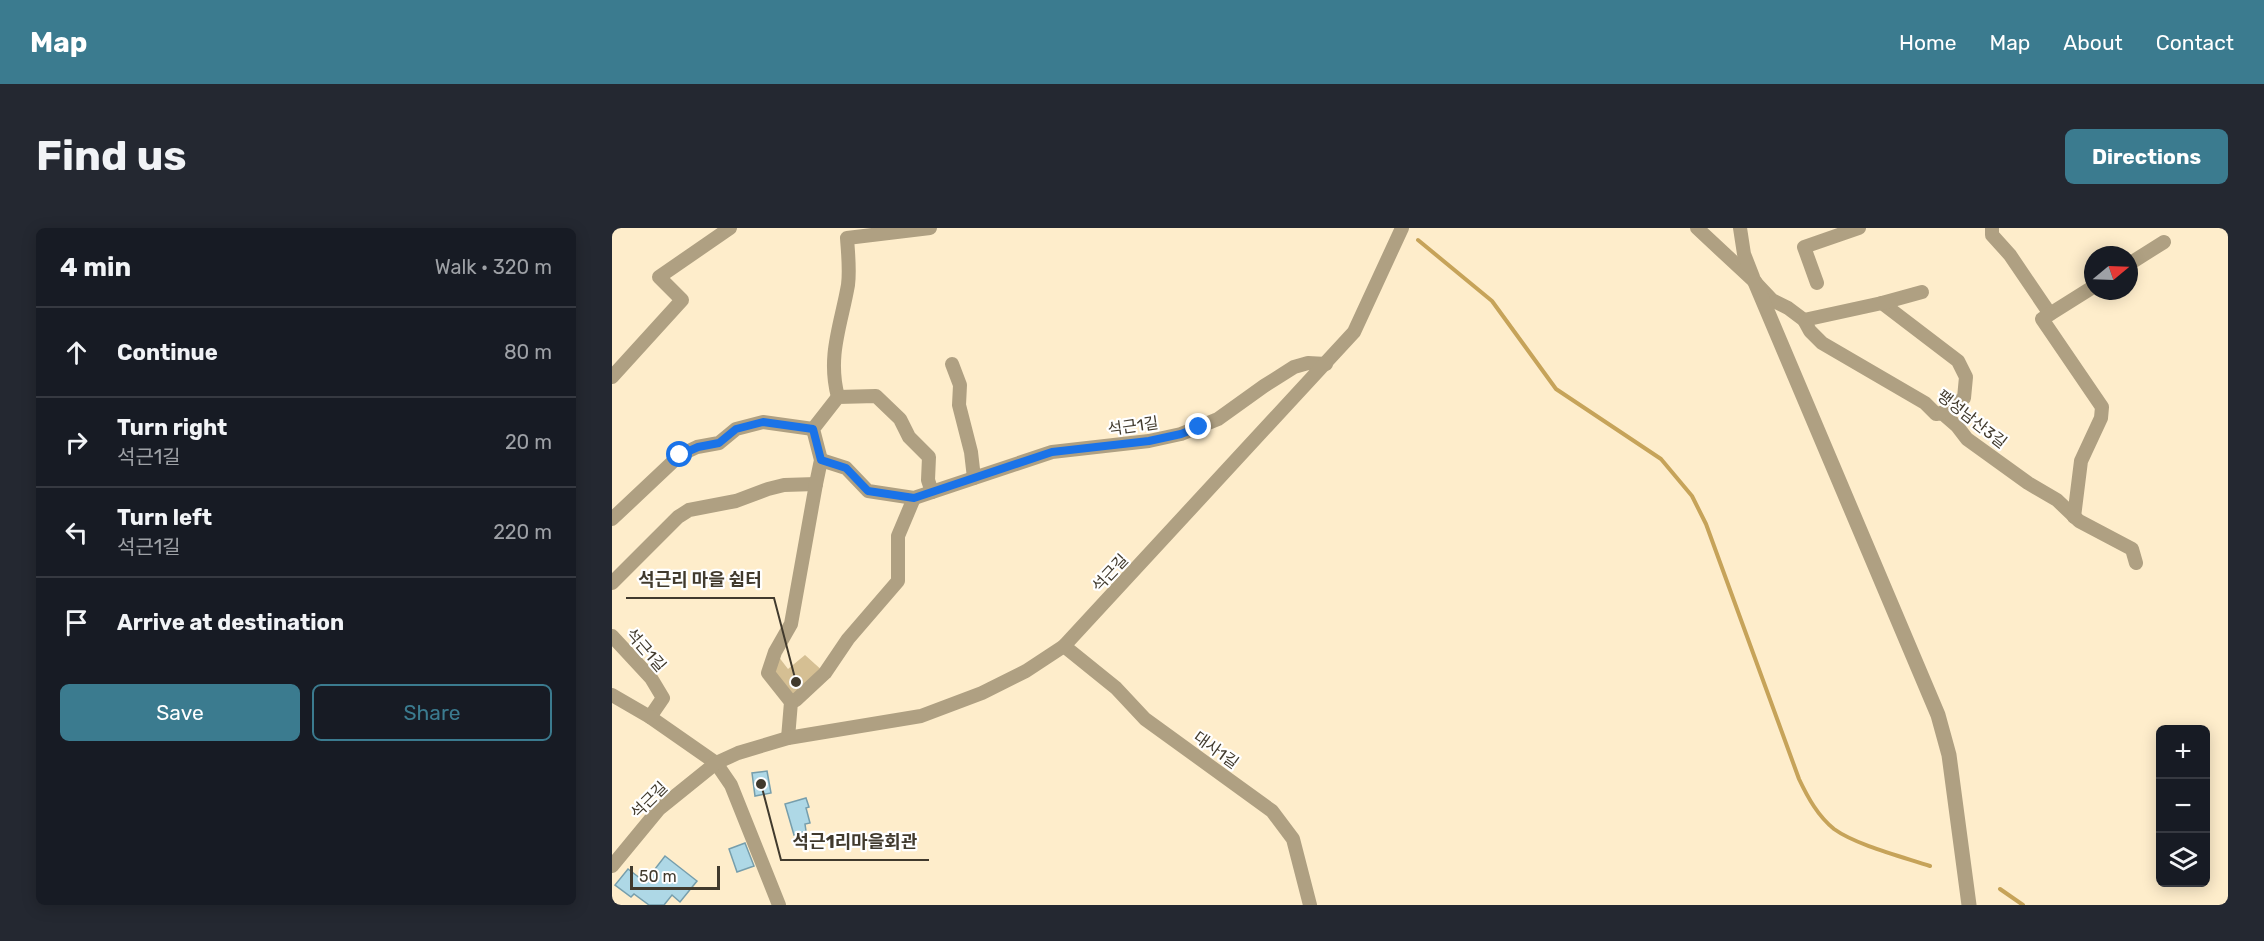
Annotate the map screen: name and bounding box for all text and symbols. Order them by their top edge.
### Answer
text: Map [30,26,87,59]
text: Home [1899,30,1956,55]
text: Map [1989,30,2030,55]
text: About [2063,30,2123,55]
text: Contact [2156,30,2234,55]
button: Directions [2065,129,2228,184]
text: Find us [36,131,187,181]
north arrow [2084,246,2138,300]
text: 4 min [60,252,131,283]
text: Walk · 320 m [435,255,552,279]
icon: ahead [60,336,93,369]
text: Continue [117,339,218,366]
text: 80 m [504,340,552,364]
street label: 팽성남산3길 [1933,386,2011,452]
street label: 석근1길 [1106,413,1160,439]
route end [1185,413,1211,439]
text: Turn right [117,414,227,441]
icon: right [60,426,93,459]
text: 20 m [505,430,552,454]
route start [666,441,692,467]
text: 석근1길 [117,445,181,469]
text: Turn left [117,504,212,531]
icon: left [60,516,93,549]
text: 220 m [493,520,552,544]
text: 석근1길 [117,535,181,559]
street label: 석근길 [1088,550,1132,596]
callout: 석근리 마을 쉼터 [626,562,774,598]
text: 석근리 마을 쉼터 [638,569,762,591]
icon: arrive [60,606,93,639]
text: Arrive at destination [117,609,344,636]
street label: 석근1길 [622,625,670,675]
button: Save [60,684,300,741]
button: Share [312,684,552,741]
map controls [2156,725,2210,887]
button: + [2156,725,2210,779]
street label: 대사1길 [1190,727,1242,773]
street label: 석근길 [627,778,671,822]
button: − [2156,779,2210,833]
callout: 석근1리마을회관 [781,824,929,860]
text: 석근1리마을회관 [793,831,918,853]
button: layers [2156,833,2210,887]
scale bar [630,863,720,890]
text: 50 m [639,867,677,886]

